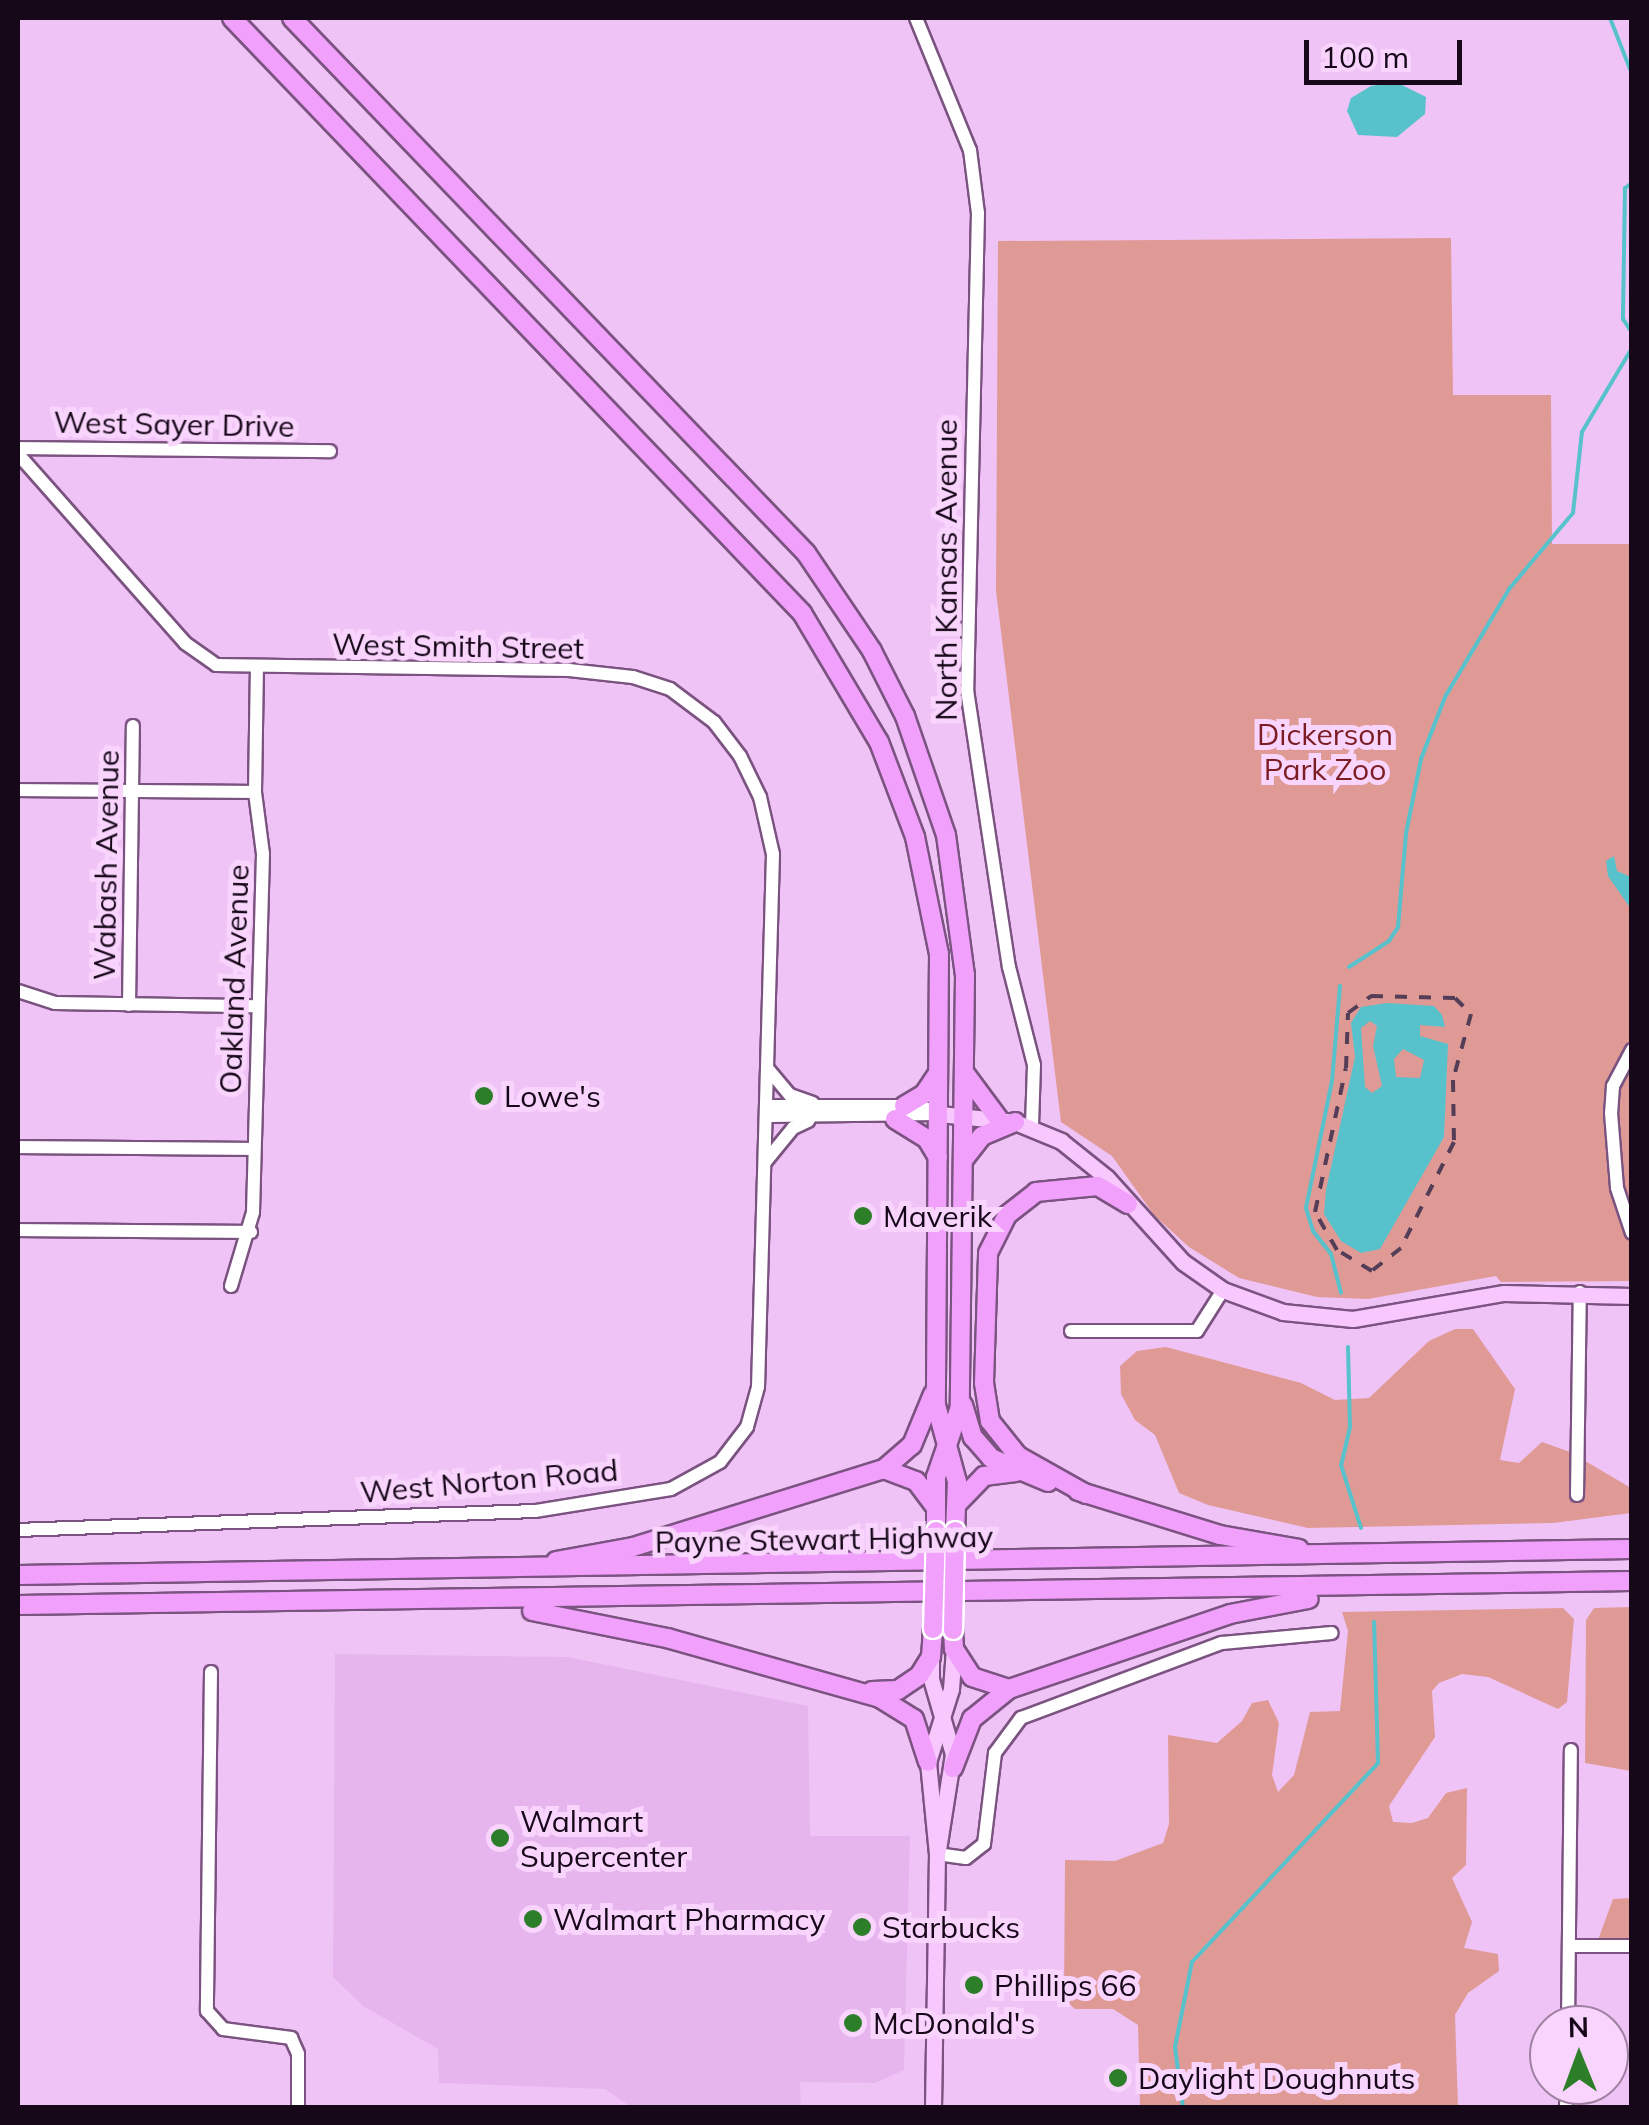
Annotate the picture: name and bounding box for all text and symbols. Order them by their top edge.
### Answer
scale bar [1309,20,1466,82]
text: 100 m [1321,38,1409,76]
street label: West Sayer Drive [53,404,295,444]
street label: North Kansas Avenue [928,419,964,721]
street label: West Smith Street [332,626,584,666]
park label: Dickerson Park Zoo [1257,716,1393,786]
street label: Wabash Avenue [86,749,126,981]
street label: Oakland Avenue [212,864,256,1094]
place label: Lowe's [504,1078,601,1114]
marker: Lowe's [473,1085,495,1107]
place label: Maverik [883,1198,992,1234]
marker: Maverik [852,1205,874,1227]
street label: West Norton Road [359,1452,619,1510]
street label: Payne Stewart Highway [655,1518,993,1560]
place label: Walmart Supercenter [520,1803,687,1874]
marker: Walmart Supercenter [489,1827,511,1849]
place label: Walmart Pharmacy [553,1901,825,1937]
marker: Walmart Pharmacy [522,1908,544,1930]
place label: Starbucks [882,1909,1020,1945]
marker: Starbucks [851,1916,873,1938]
place label: Phillips 66 [994,1967,1136,2003]
marker: Phillips 66 [963,1974,985,1996]
place label: McDonald's [873,2005,1035,2041]
north arrow [1529,2005,1629,2105]
text: N [1568,2009,1589,2044]
marker: McDonald's [842,2012,864,2034]
place label: Daylight Doughnuts [1138,2060,1415,2096]
marker: Daylight Doughnuts [1107,2067,1129,2089]

